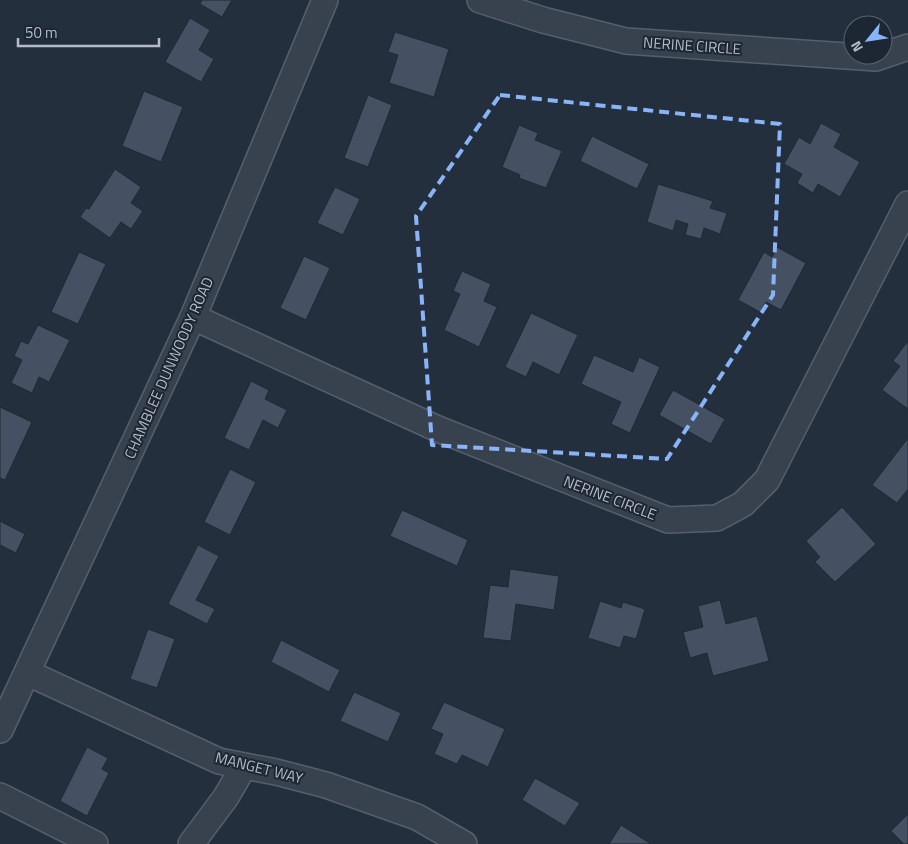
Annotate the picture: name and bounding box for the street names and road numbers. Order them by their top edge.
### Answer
street label: NERINE CIRCLE [642,31,742,60]
street label: CHAMBLEE DUNWOODY ROAD [118,273,219,462]
street label: NERINE CIRCLE [560,469,660,526]
street label: MANGET WAY [213,746,305,790]

